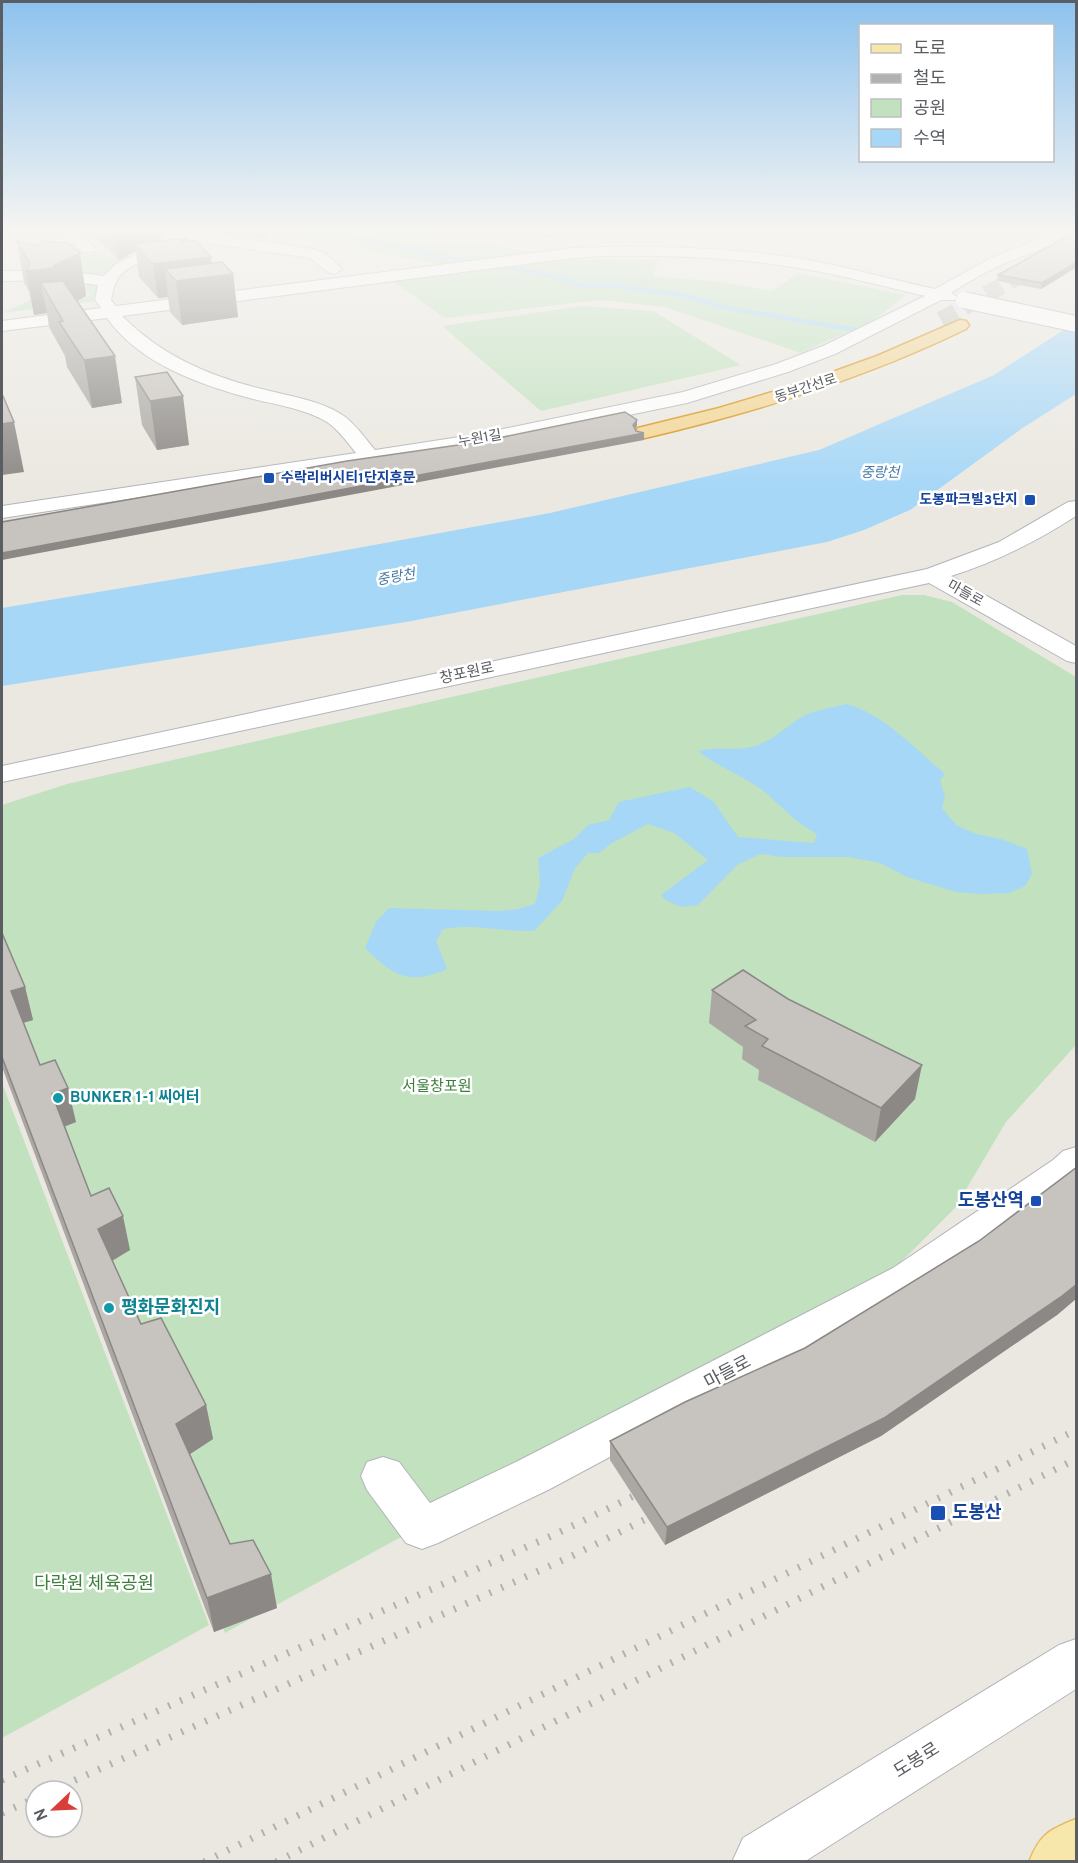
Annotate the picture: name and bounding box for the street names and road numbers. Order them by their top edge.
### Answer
street label: 동부간선로 [773,371,839,407]
street label: 누원1길 [457,427,503,451]
street label: 마들로 [944,577,986,611]
street label: 창포원로 [438,659,496,689]
street label: 마들로 [701,1351,755,1395]
street label: 도봉로 [890,1738,944,1784]

